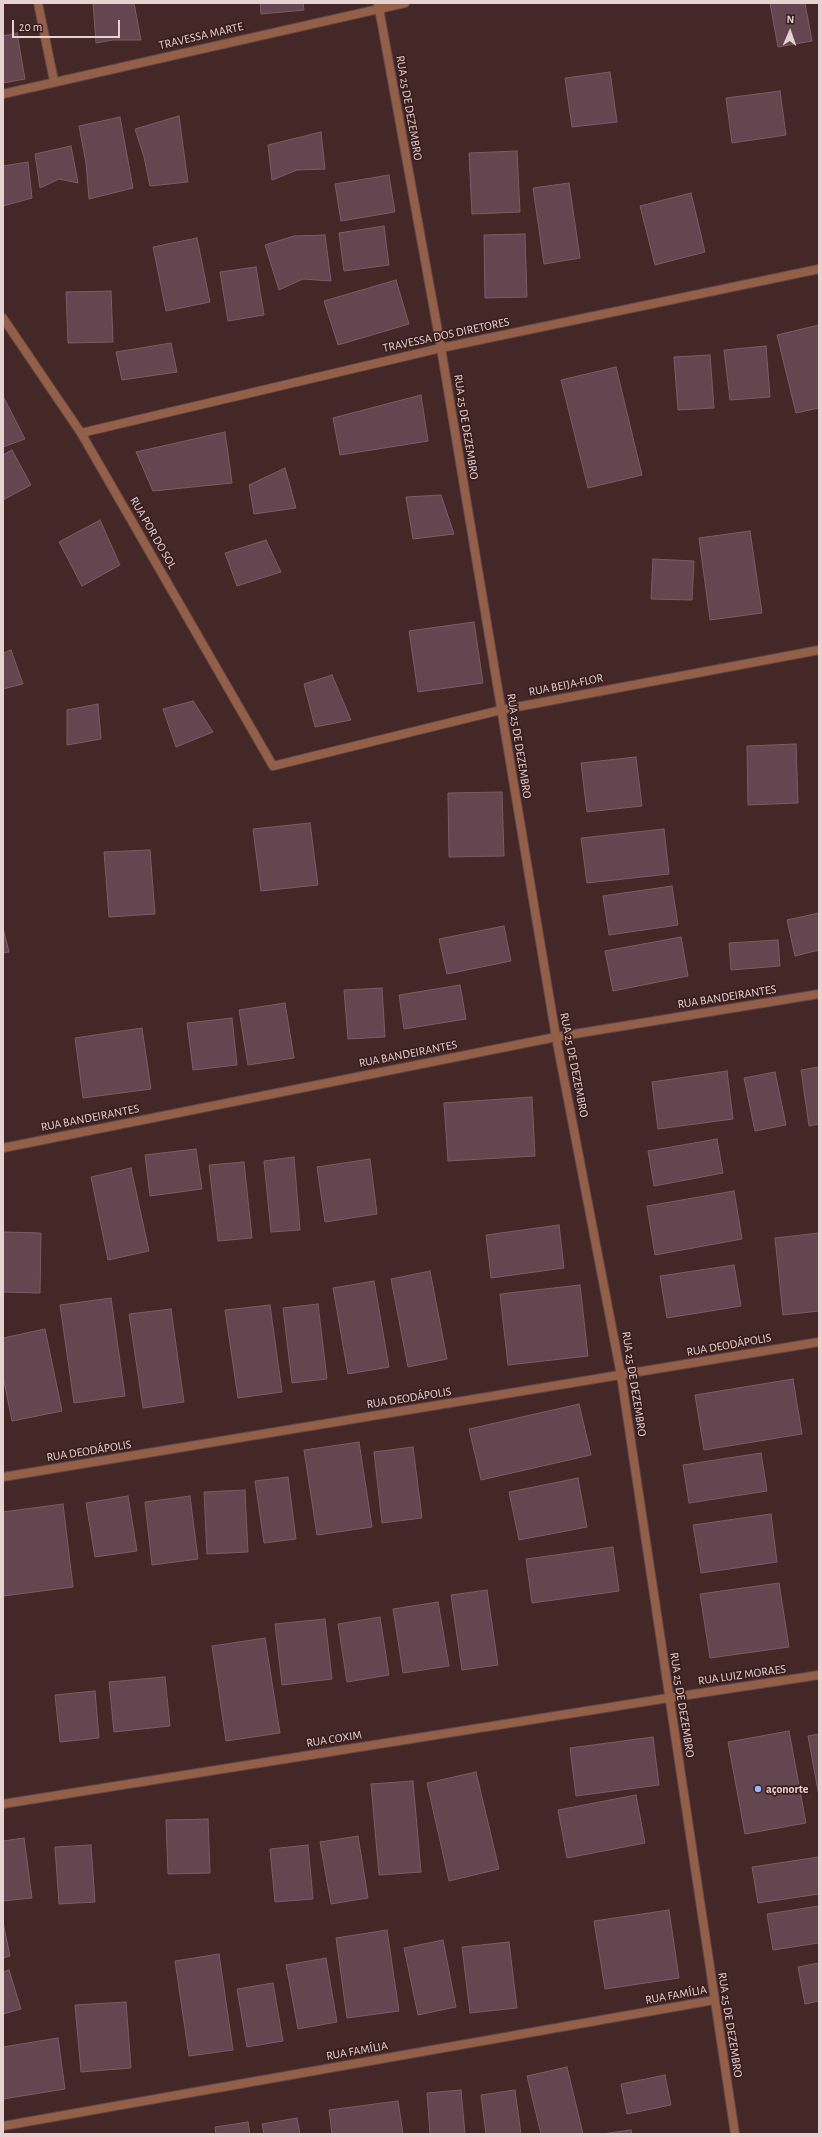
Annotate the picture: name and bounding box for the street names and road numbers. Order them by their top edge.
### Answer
street label: TRAVESSA MARTE [157,19,245,53]
street label: RUA 25 DE DEZEMBRO [393,54,425,162]
street label: TRAVESSA DOS DIRETORES [381,314,511,356]
street label: RUA 25 DE DEZEMBRO [451,373,481,481]
street label: RUA POR DO SOL [127,494,179,572]
street label: RUA BEIJA-FLOR [528,671,604,699]
street label: RUA 25 DE DEZEMBRO [504,692,534,800]
street label: RUA BANDEIRANTES [677,982,777,1012]
street label: RUA 25 DE DEZEMBRO [557,1011,591,1119]
street label: RUA BANDEIRANTES [358,1037,458,1071]
street label: RUA BANDEIRANTES [40,1101,140,1135]
street label: RUA 25 DE DEZEMBRO [619,1330,649,1438]
street label: RUA DEODÁPOLIS [685,1330,773,1360]
street label: RUA DEODÁPOLIS [365,1384,453,1412]
street label: RUA DEODÁPOLIS [45,1437,133,1465]
street label: RUA 25 DE DEZEMBRO [667,1651,697,1759]
street label: RUA LUIZ MORAES [697,1662,787,1688]
street label: RUA COXIM [305,1728,363,1750]
street label: RUA 25 DE DEZEMBRO [715,1971,745,2079]
street label: RUA FAMÍLIA [644,1982,708,2008]
street label: RUA FAMÍLIA [325,2038,389,2064]

